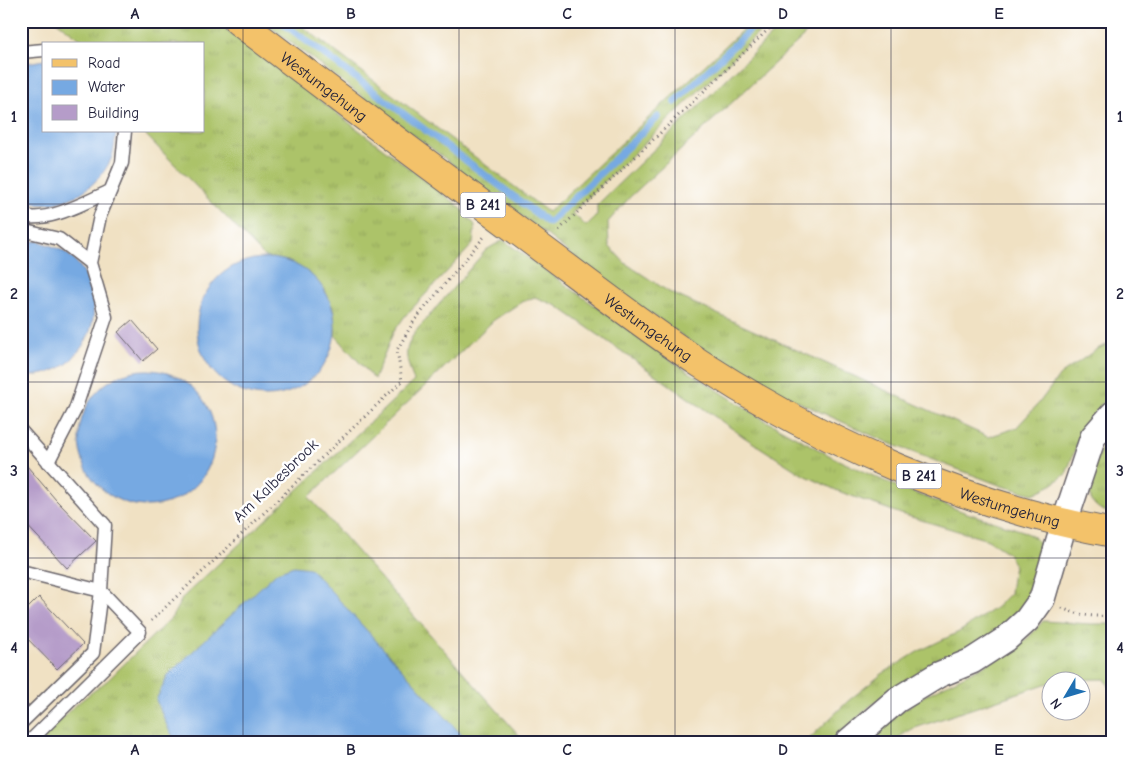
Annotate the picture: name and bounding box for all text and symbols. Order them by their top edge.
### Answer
text: A [131,5,140,23]
text: B [346,5,356,23]
text: C [562,5,572,23]
text: D [778,5,788,23]
text: E [994,5,1004,23]
legend [42,42,205,132]
street label: Westumgehung [277,49,371,126]
text: Road [88,54,120,72]
text: Water [88,78,125,96]
text: Building [88,104,139,122]
text: 1 [11,108,17,126]
text: 1 [1117,108,1123,126]
road number: B 241 [460,192,506,218]
text: 2 [10,285,18,303]
text: 2 [1116,285,1124,303]
street label: Westumgehung [600,290,695,366]
street label: Am Kalbesbrook [229,435,322,526]
text: 3 [10,462,18,480]
text: 3 [1116,462,1124,480]
road number: B 241 [896,464,942,488]
street label: Westumgehung [957,484,1062,531]
text: 4 [10,639,18,657]
text: 4 [1116,639,1124,657]
north arrow [1042,670,1092,720]
text: N [1047,695,1066,713]
text: A [131,741,140,759]
text: B [346,741,356,759]
text: C [562,741,572,759]
text: D [778,741,788,759]
text: E [994,741,1004,759]

